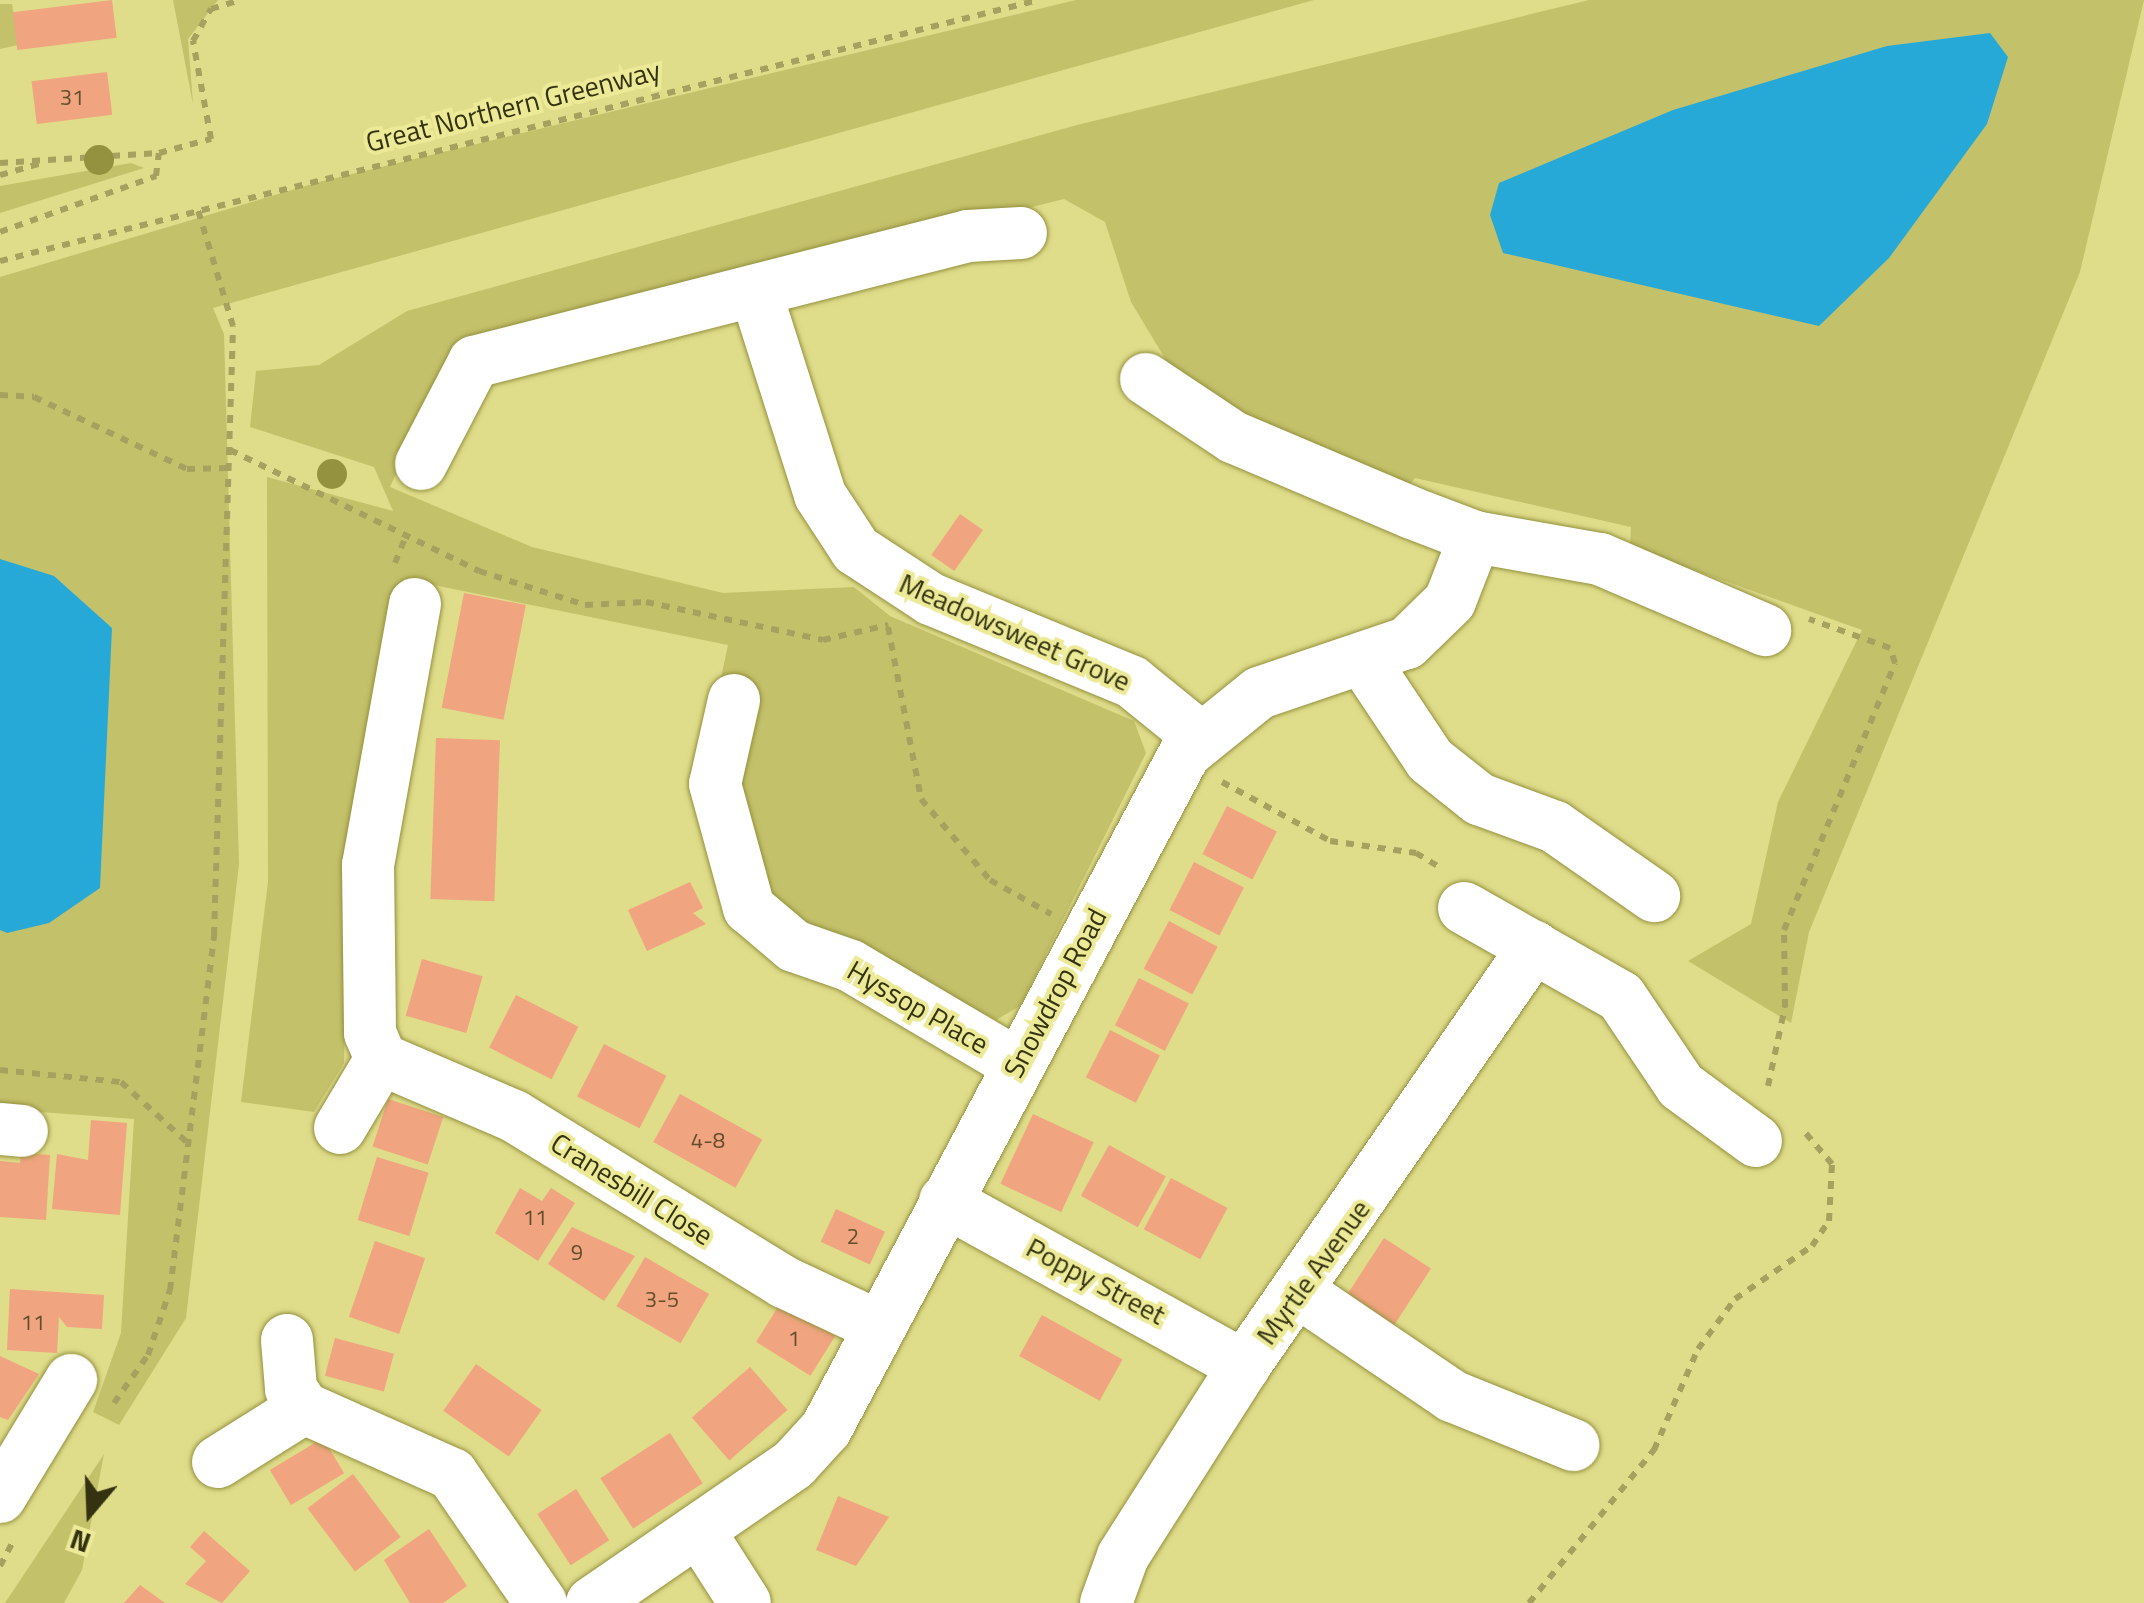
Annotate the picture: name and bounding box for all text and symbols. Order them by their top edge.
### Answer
street label: Great Northern Greenway [362,53,664,159]
house number: 31 [60,85,84,111]
street label: Meadowsweet Grove [894,566,1136,698]
street label: Snowdrop Road [996,903,1114,1083]
street label: Hyssop Place [842,953,994,1061]
street label: Cranesbill Close [545,1126,719,1252]
house number: 4-8 [691,1128,725,1154]
street label: Myrtle Avenue [1249,1193,1377,1351]
house number: 11 [523,1205,547,1231]
house number: 2 [847,1224,859,1250]
street label: Poppy Street [1021,1230,1171,1332]
house number: 9 [571,1240,583,1266]
house number: 3-5 [645,1287,679,1313]
house number: 11 [21,1310,45,1336]
house number: 1 [788,1326,800,1352]
north arrow [40,1463,140,1563]
text: N [64,1518,96,1565]

